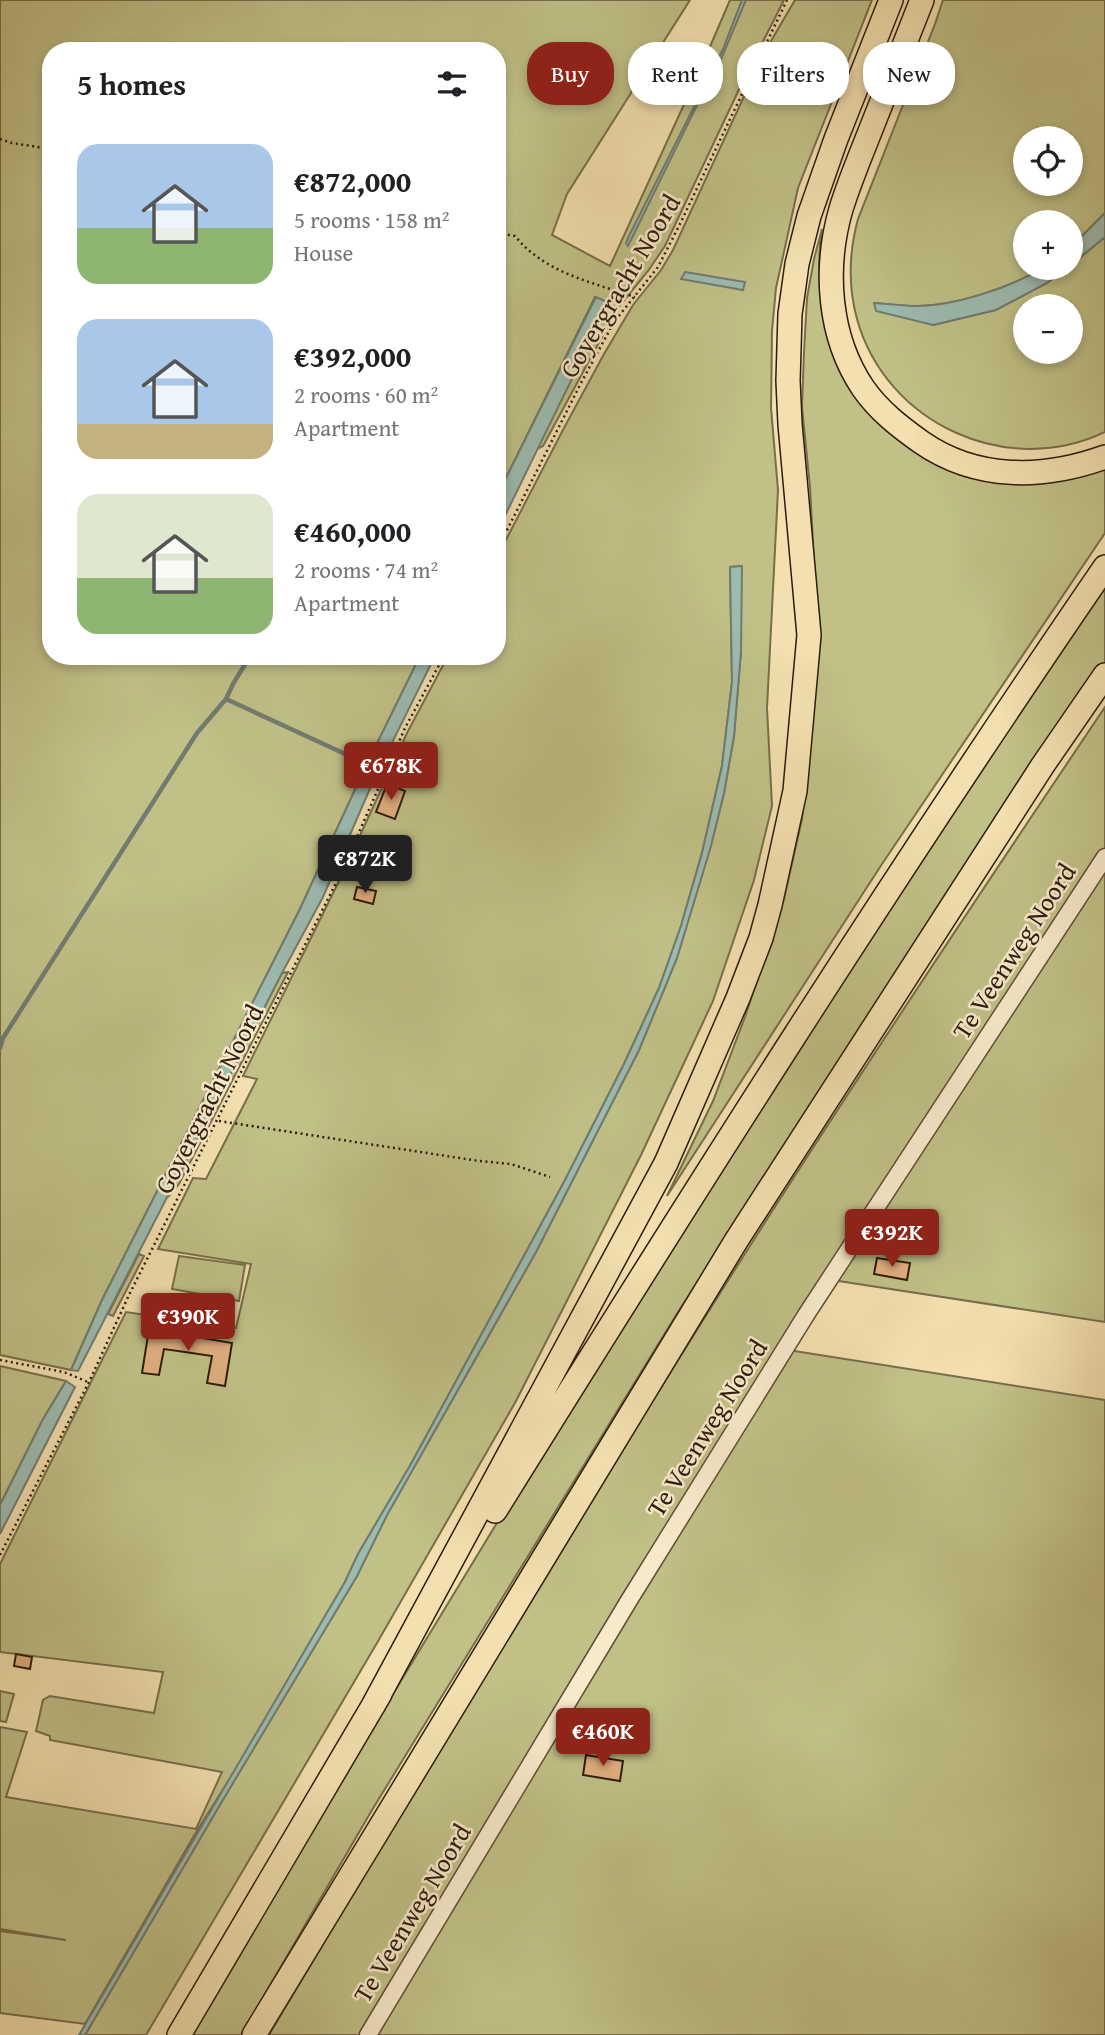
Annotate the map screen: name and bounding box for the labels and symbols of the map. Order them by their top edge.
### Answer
street label: Goyergracht Noord [549,186,690,385]
pin: €678K [342,742,440,802]
pin: €872K [316,836,414,895]
street label: Te Veenweg Noord [942,855,1085,1046]
street label: Goyergracht Noord [144,997,273,1200]
pin: €392K [843,1210,941,1269]
pin: €390K [139,1294,237,1353]
street label: Te Veenweg Noord [636,1331,777,1524]
pin: €460K [554,1708,652,1768]
street label: Te Veenweg Noord [343,1816,481,2010]

